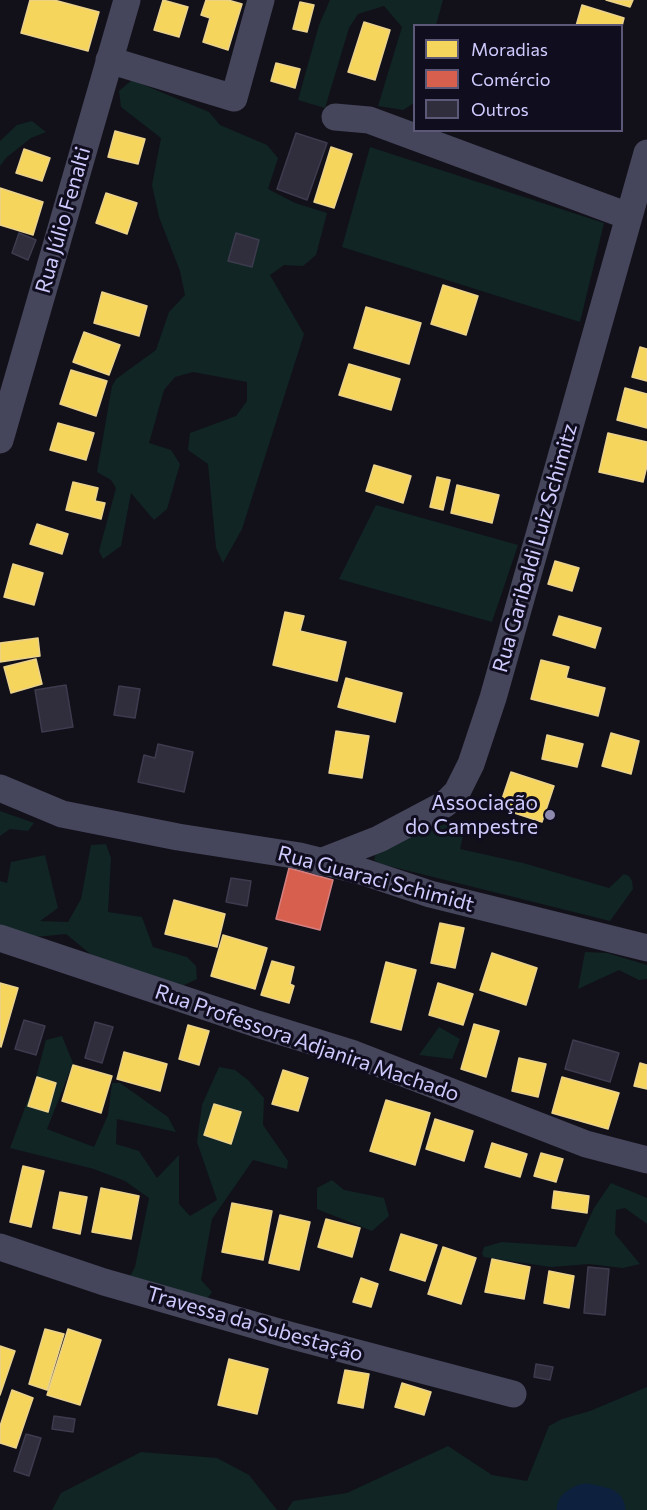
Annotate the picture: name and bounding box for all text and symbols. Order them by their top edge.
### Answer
legend [413,24,623,132]
text: Moradias [471,38,548,60]
text: Comércio [471,68,550,90]
text: Outros [471,98,529,120]
street label: Rua Júlio Fenalti [30,144,96,296]
street label: Rua Garibaldi Luiz Schimitz [487,421,583,675]
place label: Associação do Campestre [405,790,538,840]
marker: Associação do Campestre [543,808,557,822]
street label: Rua Guaraci Schimidt [275,841,477,917]
street label: Rua Professora Adjanira Machado [152,979,462,1107]
street label: Travessa da Subestação [144,1281,366,1367]

